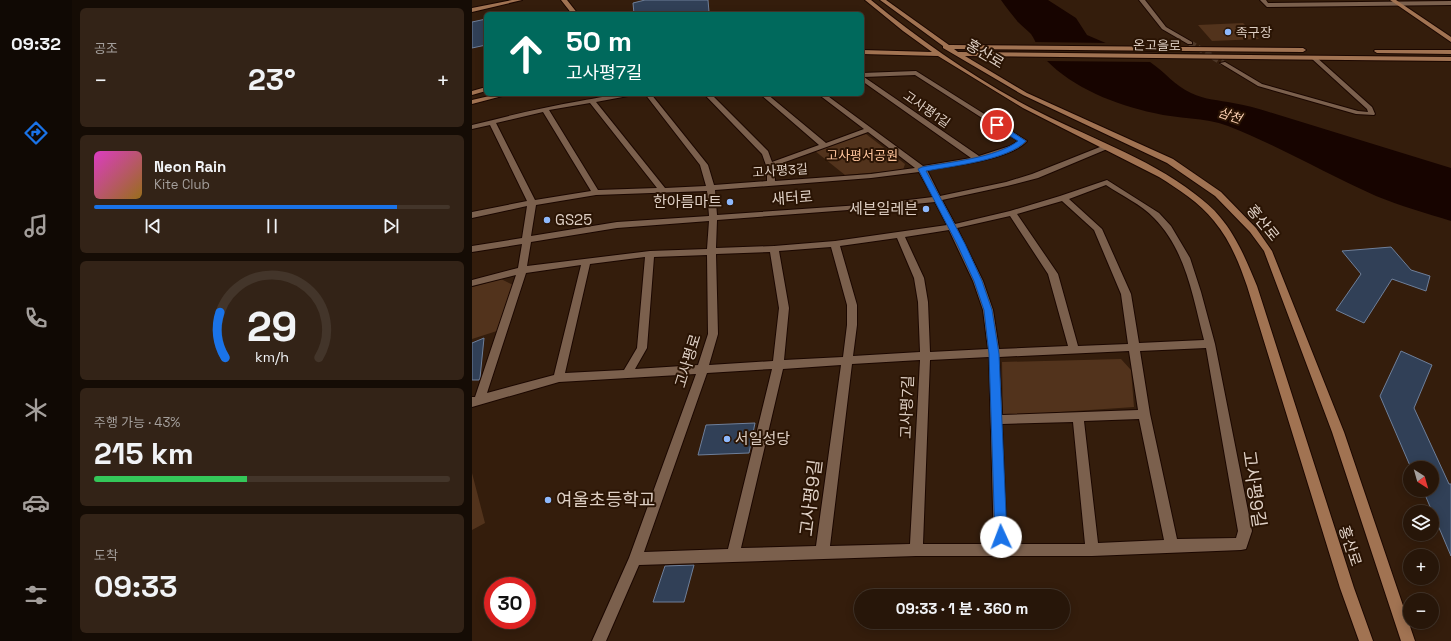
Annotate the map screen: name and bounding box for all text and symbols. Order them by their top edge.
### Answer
text: 50 m [566,23,632,59]
place label: 족구장 [1236,24,1272,41]
marker: 족구장 [1223,27,1233,37]
icon: ahead [500,28,552,80]
text: 09:32 [11,32,61,55]
street label: 홍산로 [963,35,1008,72]
street label: 온고을로 [1133,37,1181,54]
text: 공조 [94,40,118,57]
text: 23° [248,60,296,99]
text: 고사평7길 [566,61,642,84]
text: − [94,66,108,94]
text: + [436,66,450,94]
street label: 고사평1길 [900,87,953,132]
water label: 삼천 [1216,104,1245,128]
pin [980,108,1014,142]
icon: arrive [986,114,1008,136]
icon: directions [22,119,50,147]
park label: 고사평서공원 [826,147,898,164]
text: Neon Rain [154,157,226,176]
street label: 고사평3길 [752,160,808,181]
text: Kite Club [154,176,210,193]
street label: 새터로 [771,187,813,208]
place label: 한아름마트 [653,192,722,211]
marker: 한아름마트 [725,197,735,207]
place label: 세븐일레븐 [849,199,918,218]
street label: 홍산로 [1243,201,1284,245]
marker: 세븐일레븐 [921,204,931,214]
place label: GS25 [555,210,592,229]
icon: music [22,212,50,240]
icon: previous [142,215,164,237]
icon: pause [261,215,283,237]
icon: next [380,215,402,237]
marker: GS25 [542,215,552,225]
text: 29 [247,300,297,353]
icon: phone [22,304,50,332]
street label: 고사평로 [670,332,705,390]
text: km/h [255,348,289,366]
street label: 고사평7길 [896,375,917,439]
icon: climate [22,396,50,424]
text: 주행 가능 · 43% [94,414,180,431]
place label: 서일성당 [735,429,790,448]
text: 215 km [94,434,194,473]
marker: 서일성당 [722,434,732,444]
street label: 고사평9길 [1238,449,1271,529]
street label: 고사평9길 [794,458,827,538]
north arrow [1403,461,1439,497]
map controls [1403,461,1439,629]
place label: 여울초등학교 [556,488,655,511]
icon: car [22,489,50,517]
marker: 여울초등학교 [543,495,553,505]
button: layers [1403,505,1439,541]
position arrow [980,516,1022,558]
street label: 홍산로 [1335,523,1366,568]
text: 도착 [94,547,118,564]
button: + [1403,549,1439,585]
text: 09:33 [94,567,177,606]
speed limit sign: 30 [484,577,536,629]
icon: filters [22,581,50,609]
button: − [1403,593,1439,629]
text: 09:33 · 1 분 · 360 m [896,599,1028,618]

